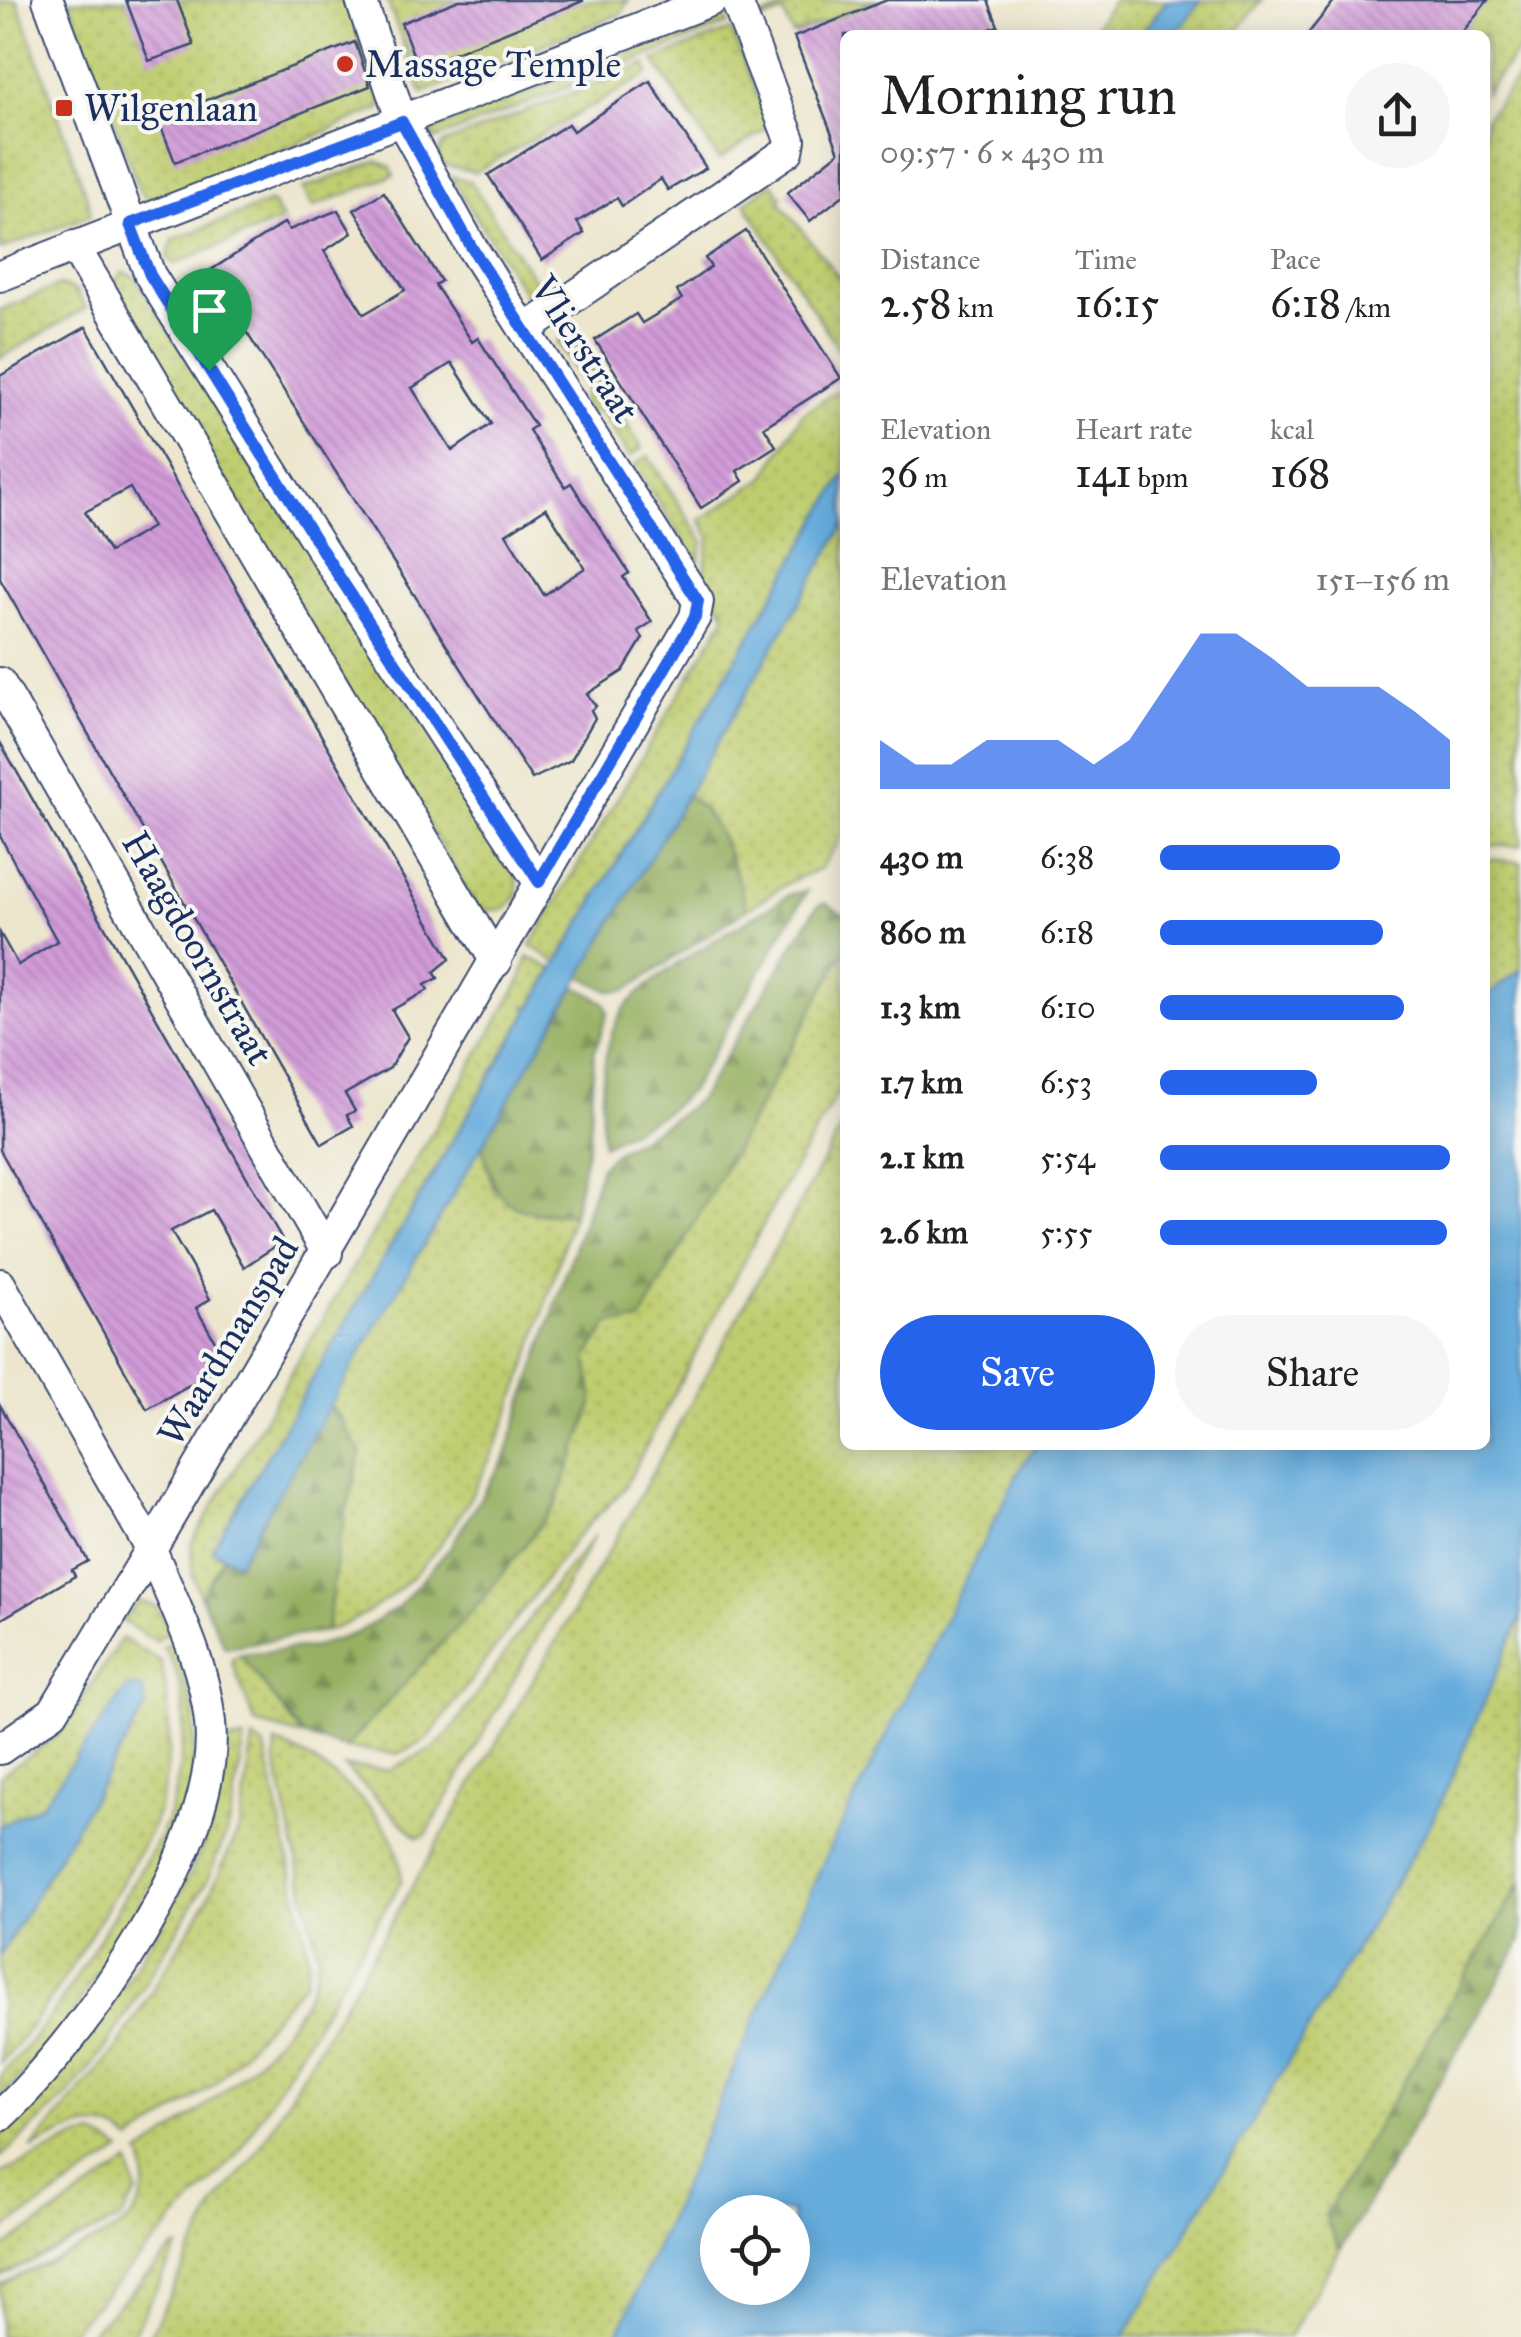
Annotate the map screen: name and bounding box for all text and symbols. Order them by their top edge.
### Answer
place label: Massage Temple [365,41,621,87]
marker: Massage Temple [334,53,356,75]
text: Morning run [880,62,1177,129]
button: share [1345,63,1450,168]
place label: Wilgenlaan [84,85,258,131]
marker: Wilgenlaan [53,97,75,119]
text: 09:57 · 6 × 430 m [880,133,1104,172]
text: Distance [880,242,980,277]
text: Time [1075,242,1137,277]
text: Pace [1270,242,1321,277]
street label: Vlierstraat [520,266,649,431]
pin [167,268,252,371]
text: 2.58 [880,277,952,329]
text: 16:15 [1075,277,1159,329]
text: 6:18 [1270,277,1341,329]
icon: arrive [182,283,237,338]
text: km [952,290,994,325]
text: /km [1341,290,1391,325]
text: Elevation [880,412,991,447]
text: Heart rate [1075,412,1193,447]
text: kcal [1270,412,1314,447]
text: 36 [880,447,918,499]
text: 141 [1075,447,1132,499]
text: 168 [1270,447,1330,499]
text: m [918,460,948,495]
text: bpm [1132,460,1189,495]
text: Elevation [880,560,1007,599]
text: 151–156 m [1316,560,1450,599]
street label: Haagdoornstraat [112,823,284,1073]
text: 430 m [880,838,963,877]
text: 6:38 [1040,838,1094,877]
text: 860 m [880,913,966,952]
text: 6:18 [1040,913,1094,952]
text: 1.3 km [880,988,961,1027]
text: 6:10 [1040,988,1096,1027]
text: 1.7 km [880,1063,963,1102]
text: 6:53 [1040,1063,1092,1102]
text: 2.1 km [880,1138,964,1177]
text: 5:54 [1040,1138,1095,1177]
text: 2.6 km [880,1213,968,1252]
text: 5:55 [1040,1213,1093,1252]
street label: Waardmanspad [147,1228,309,1454]
button: Save [880,1315,1155,1430]
button: Share [1175,1315,1450,1430]
map controls [700,2195,810,2305]
button: locate [700,2195,810,2305]

